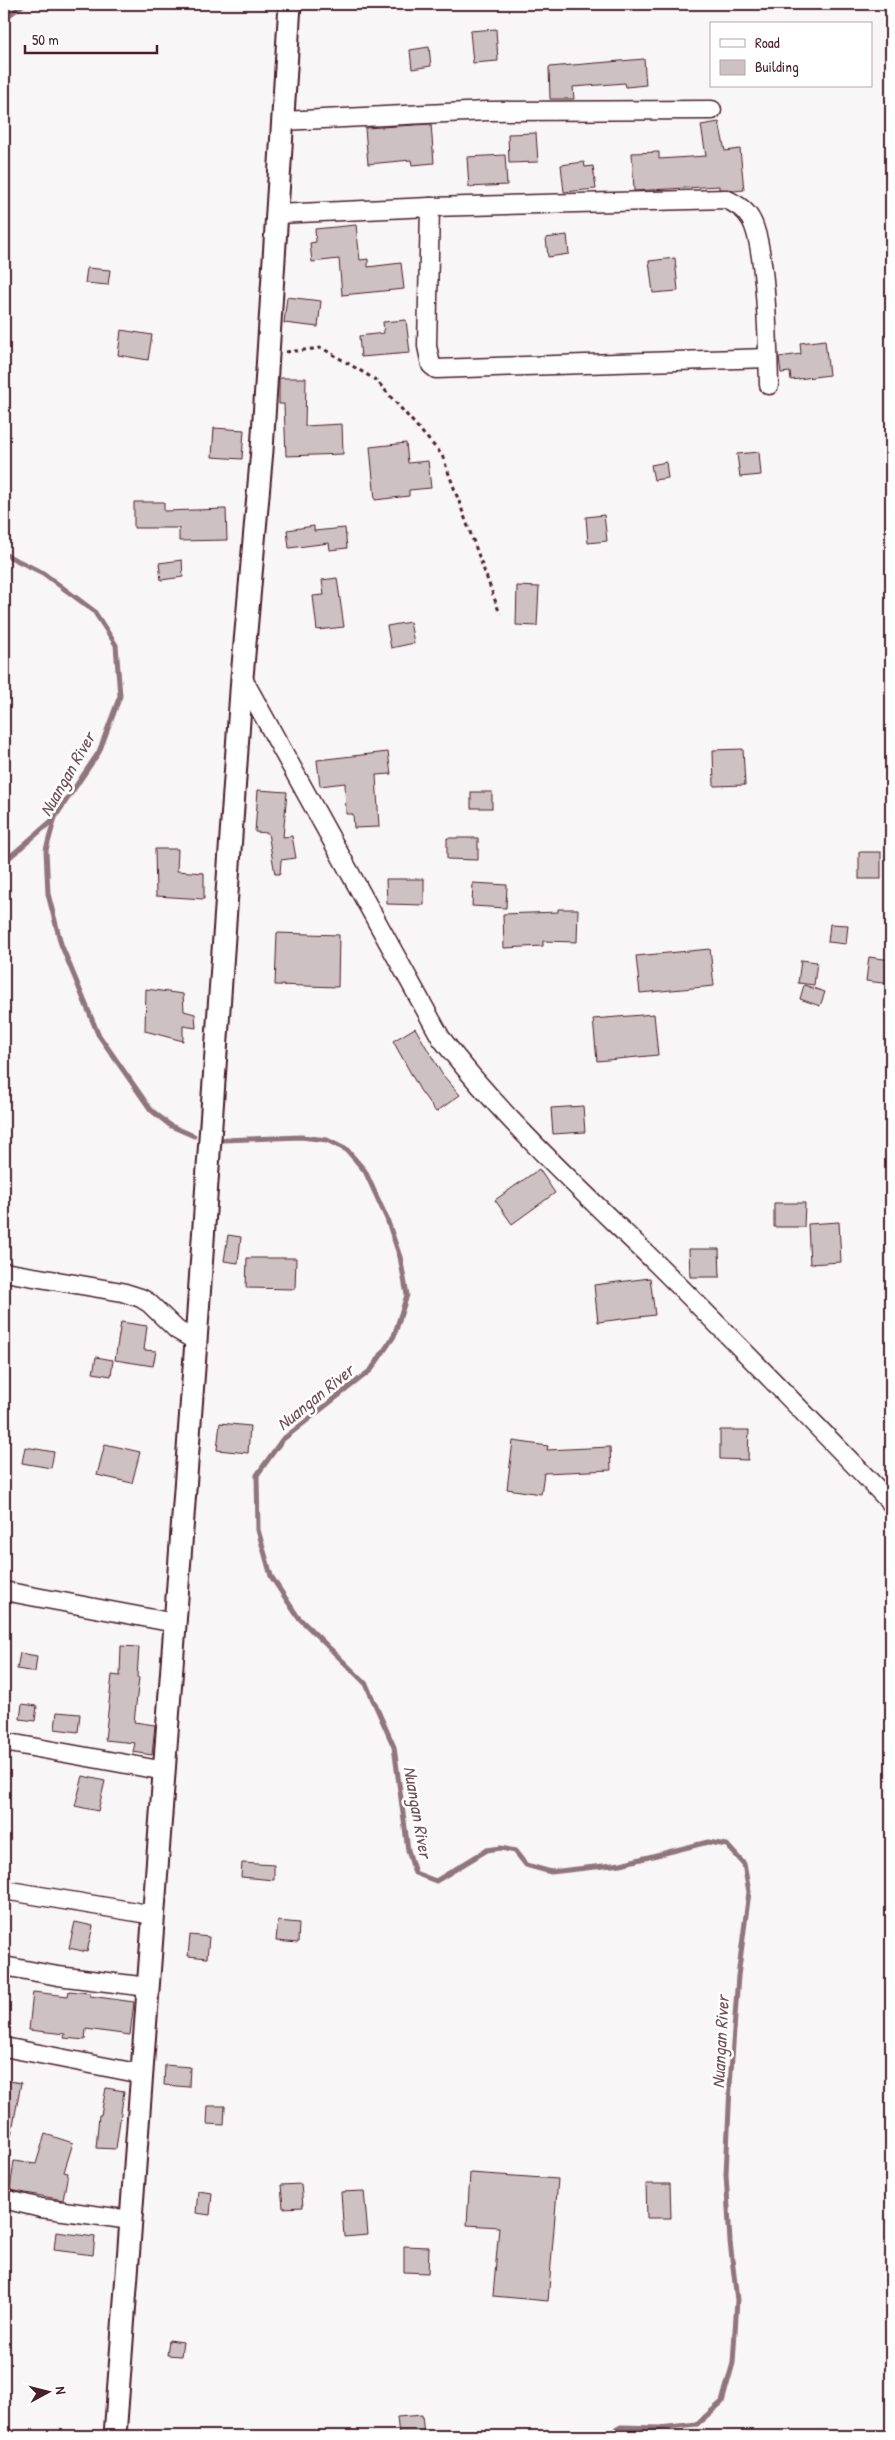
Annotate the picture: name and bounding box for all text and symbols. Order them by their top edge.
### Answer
scale bar [25,22,158,54]
legend [710,22,872,88]
text: 50 m [32,29,59,50]
text: Road [755,32,780,53]
text: Building [755,56,799,77]
water label: Nuangan River [33,726,102,820]
water label: Nuangan River [271,1357,361,1436]
water label: Nuangan River [398,1764,439,1862]
water label: Nuangan River [705,1993,735,2089]
north arrow [22,2368,72,2418]
text: N [52,2385,71,2396]

